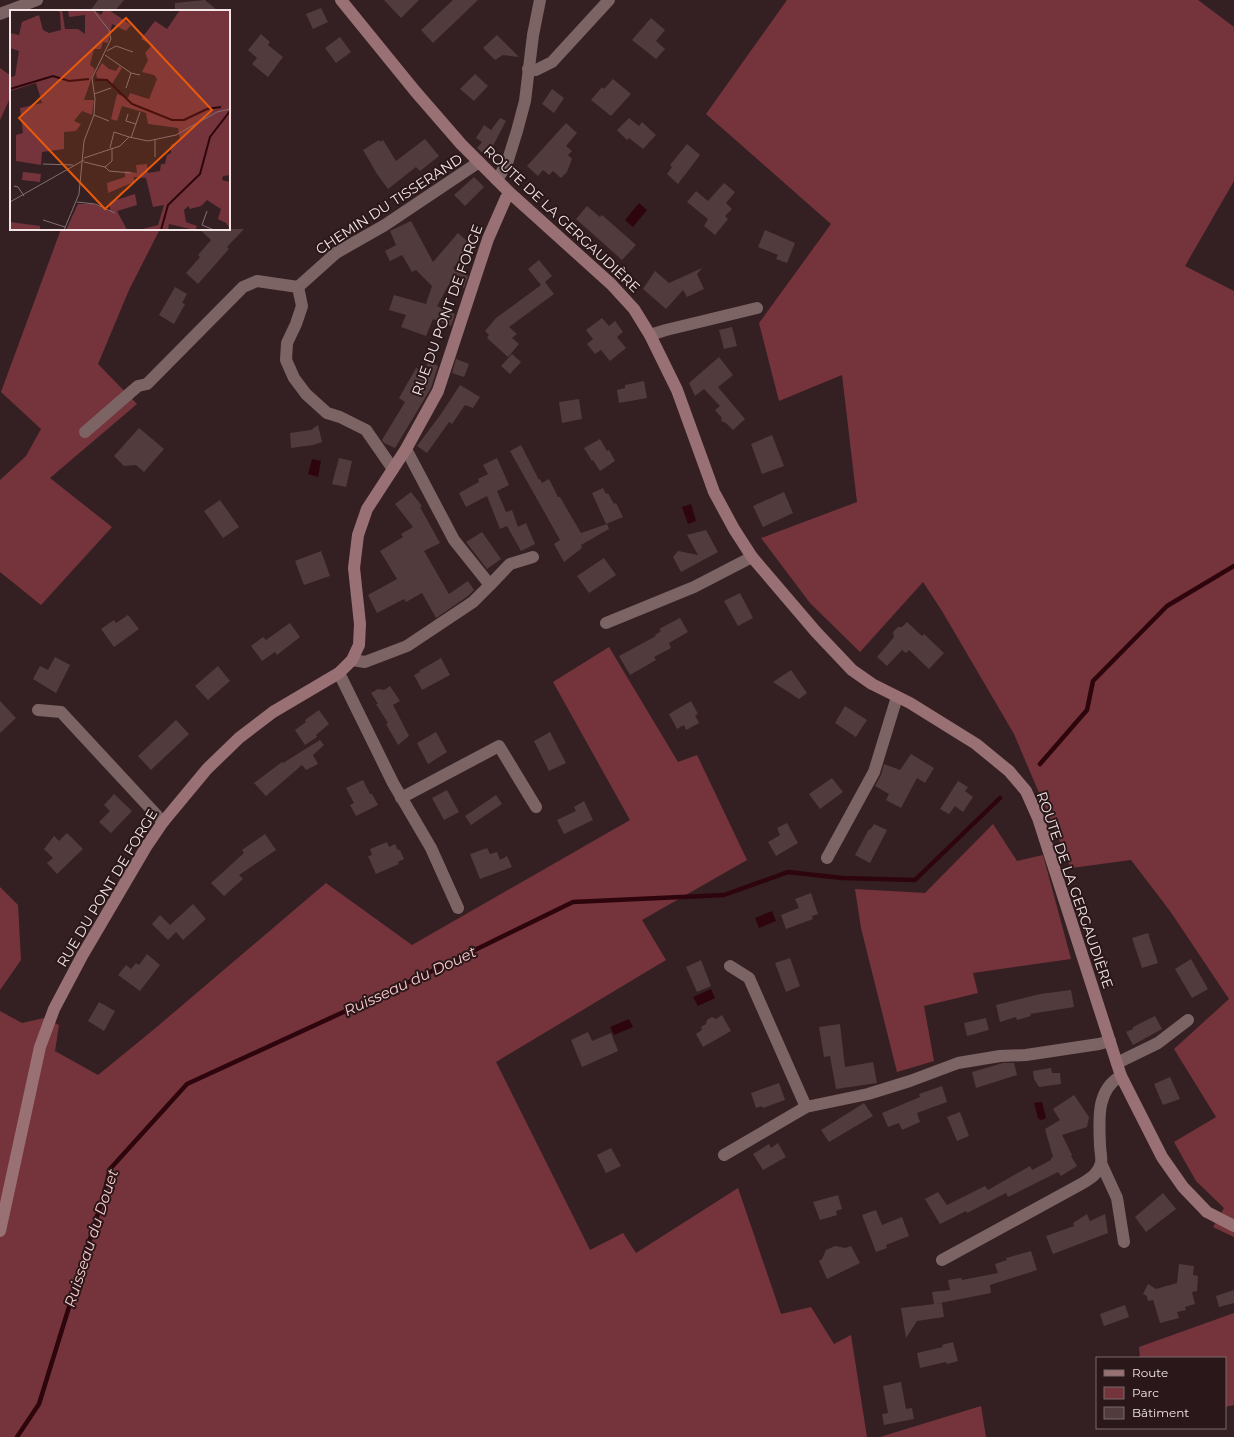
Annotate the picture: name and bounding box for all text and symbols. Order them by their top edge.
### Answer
inset map [10,10,230,230]
street label: ROUTE DE LA GERGAUDIÈRE [480,142,644,296]
street label: CHEMIN DU TISSERAND [312,150,466,258]
street label: RUE DU PONT DE FORGE [408,222,486,398]
street label: ROUTE DE LA GERGAUDIÈRE [1033,789,1117,991]
street label: RUE DU PONT DE FORGE [53,806,161,970]
water label: Ruisseau du Douet [341,942,479,1020]
water label: Ruisseau du Douet [60,1167,122,1309]
legend [1096,1357,1226,1429]
text: Route [1132,1365,1168,1380]
text: Parc [1132,1385,1159,1400]
text: Bâtiment [1132,1405,1189,1420]

